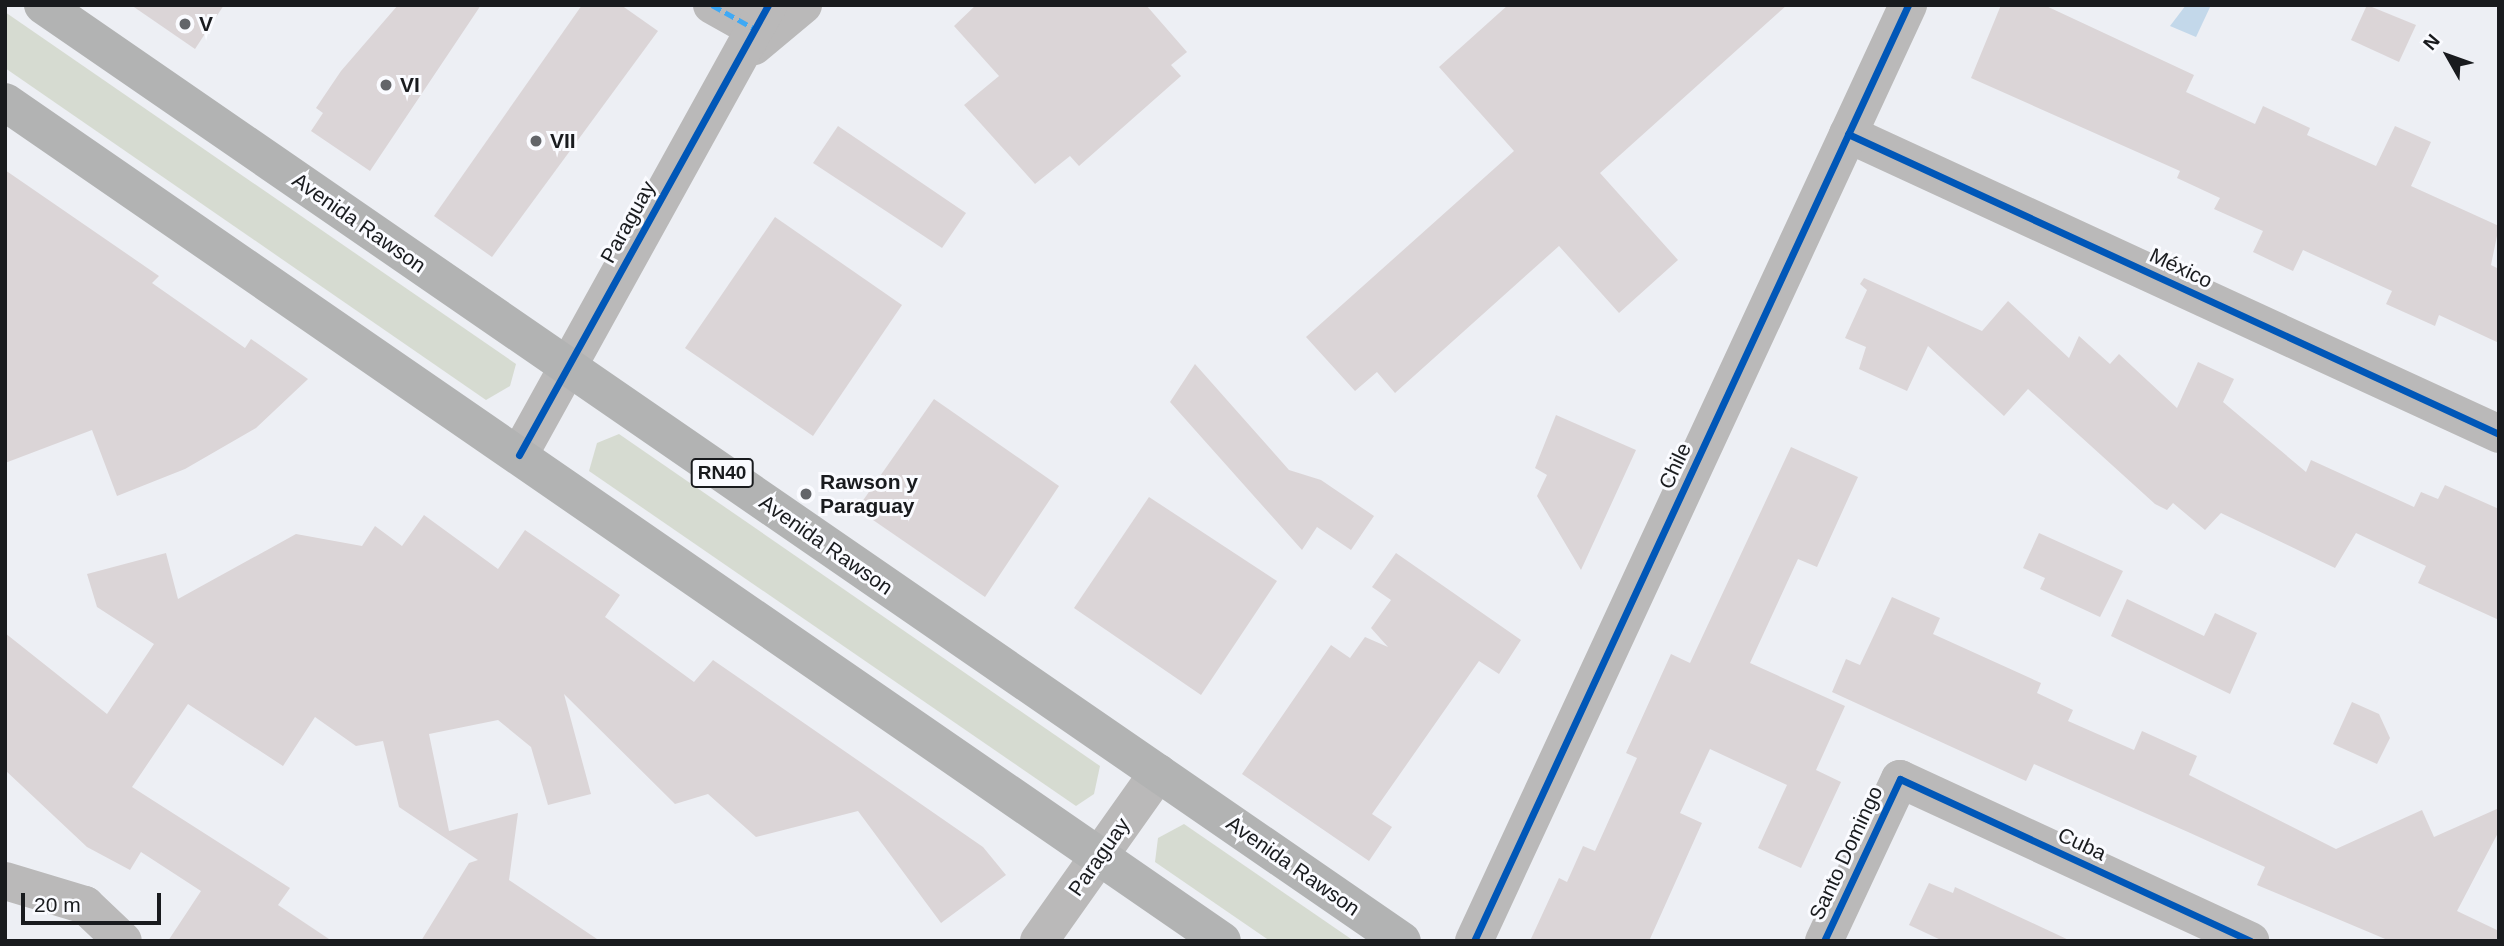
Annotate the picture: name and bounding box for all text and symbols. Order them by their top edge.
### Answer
place label: V [199,11,213,37]
marker: V [177,16,193,32]
north arrow [2413,21,2483,91]
text: N [2419,30,2444,54]
place label: VI [400,72,420,98]
marker: VI [378,77,394,93]
place label: VII [550,128,576,154]
marker: VII [528,133,544,149]
street label: Avenida Rawson [287,168,431,278]
street label: Paraguay [595,177,661,267]
street label: México [2146,243,2216,293]
street label: Chile [1653,439,1697,493]
road number: RN40 [690,458,754,488]
place label: Rawson y Paraguay [820,469,918,519]
marker: Rawson y Paraguay [798,486,814,502]
street label: Avenida Rawson [754,490,898,600]
street label: Santo Domingo [1804,782,1888,924]
street label: Avenida Rawson [1221,811,1365,921]
street label: Paraguay [1063,813,1135,901]
street label: Cuba [2054,822,2110,866]
scale bar [24,880,164,924]
text: 20 m [34,893,81,916]

